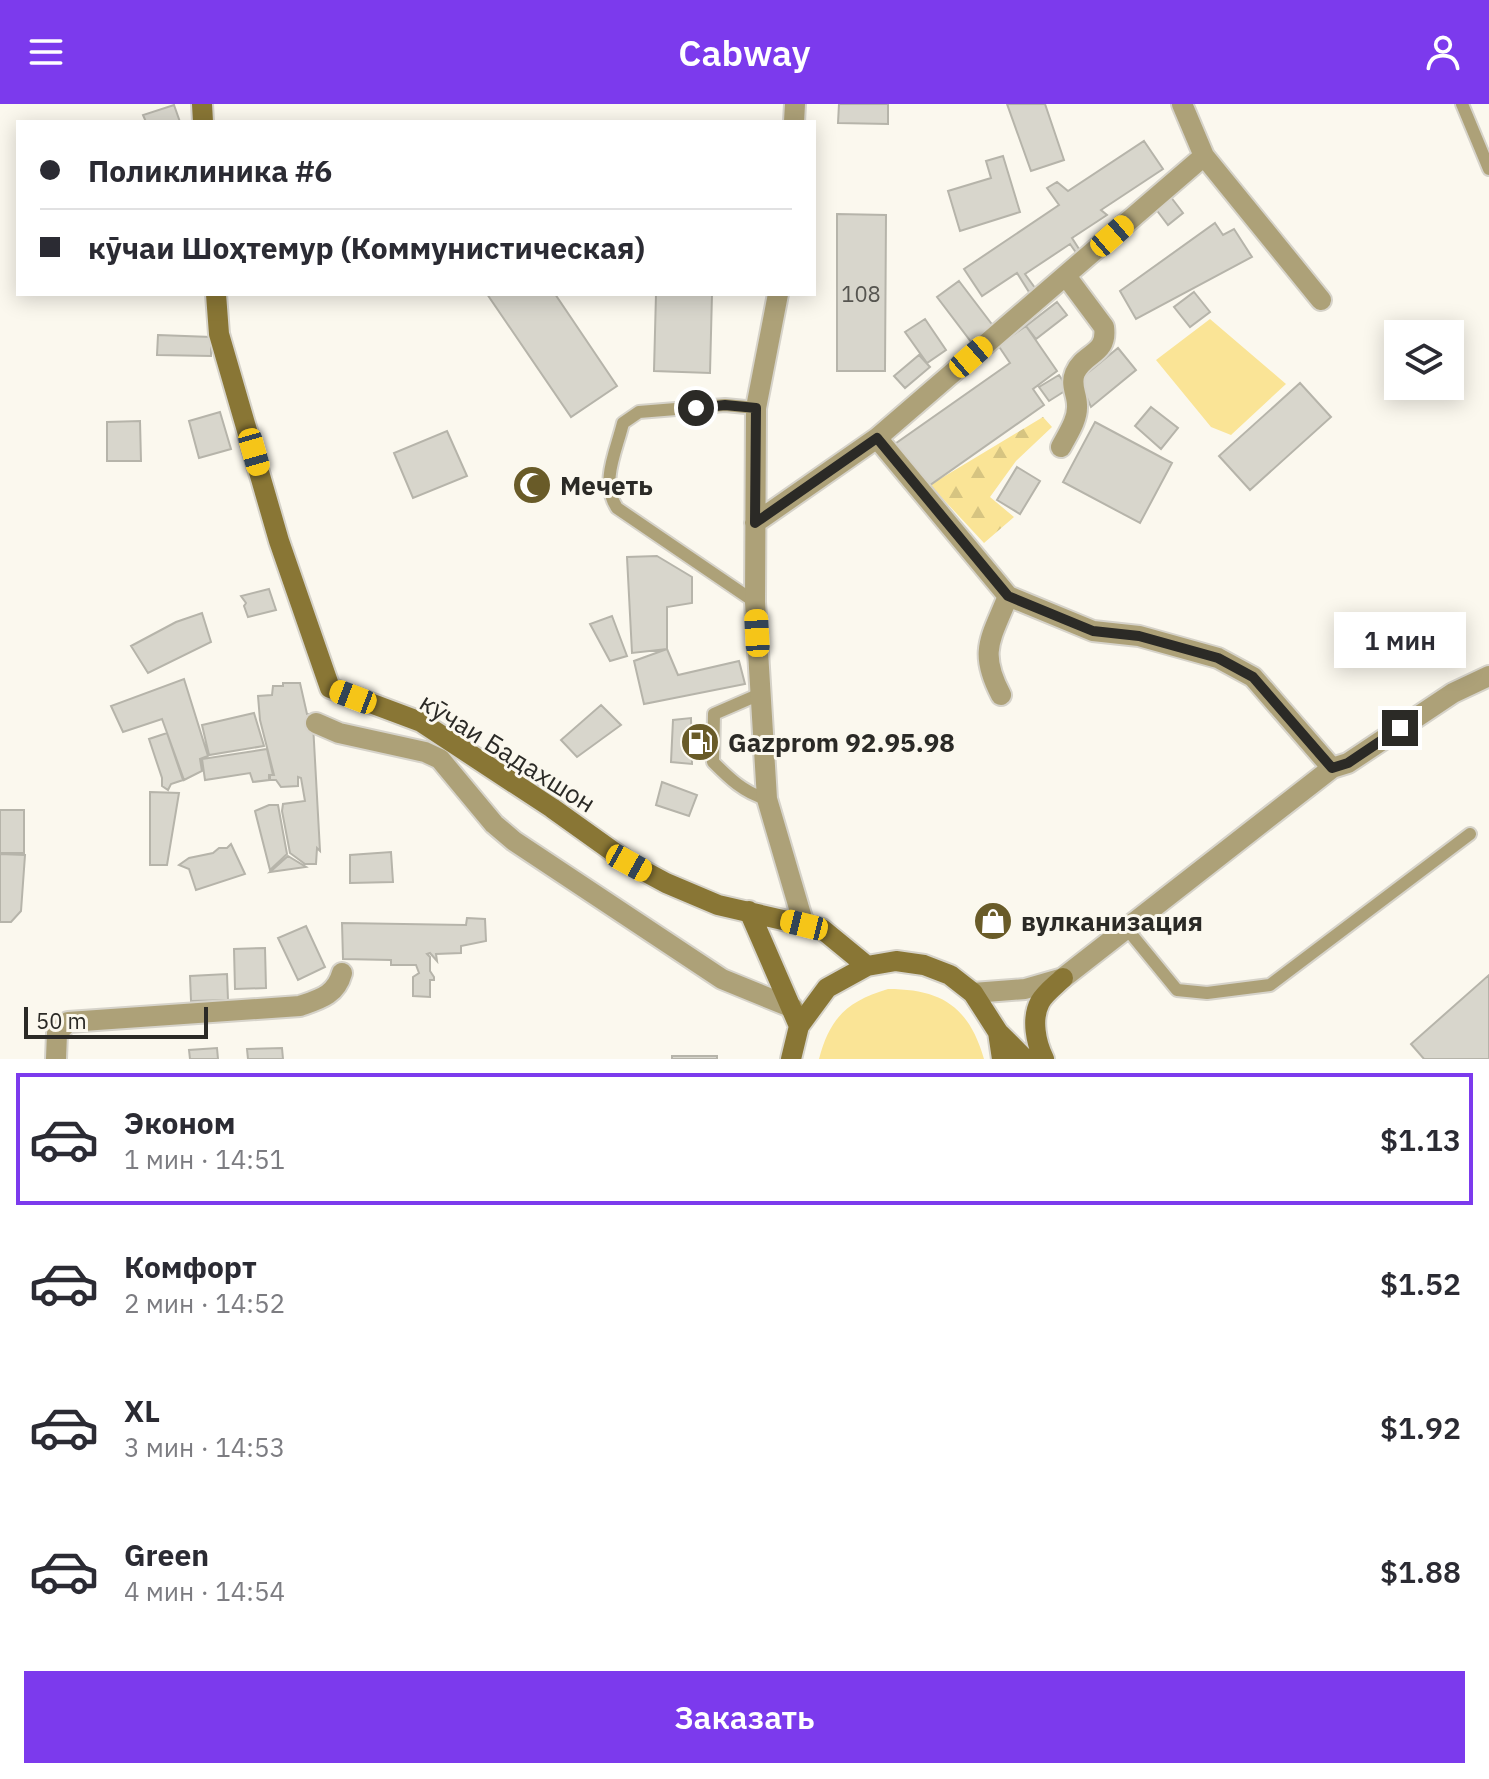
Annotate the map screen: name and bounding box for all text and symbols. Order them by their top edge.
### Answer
text: Cabway [678,29,811,76]
icon: menu [24,30,68,74]
icon: person [1421,30,1465,74]
text: Поликлиника #6 [88,151,332,190]
car [1086,211,1138,261]
text: кӯчаи Шоҳтемур (Коммунистическая) [88,228,645,267]
house number: 108 [841,279,881,308]
map controls [1384,320,1464,400]
button: layers [1384,320,1464,400]
car [945,332,997,382]
route start [678,390,714,426]
car [236,426,272,478]
mosque icon: Мечеть [511,464,553,506]
place label: Мечеть [560,468,653,502]
car [744,608,770,658]
callout: 1 мин [1334,612,1466,668]
text: 1 мин [1364,623,1436,657]
car [326,677,380,717]
street label: кӯчаи Бадахшон [414,684,602,820]
route end [1382,710,1418,746]
fuel station icon: Gazprom 92.95.98 [679,721,721,763]
place label: Gazprom 92.95.98 [728,725,955,759]
car [602,841,656,885]
shop icon: вулканизация [972,900,1014,942]
place label: вулканизация [1021,904,1203,938]
car [778,908,830,942]
scale bar [24,1003,208,1039]
text: 50 m [36,1006,87,1035]
icon: car [28,1103,100,1175]
text: Эконом [124,1103,235,1142]
text: $1.13 [1380,1120,1461,1159]
text: 1 мин · 14:51 [124,1142,285,1176]
icon: car [28,1247,100,1319]
text: Комфорт [124,1247,257,1286]
text: $1.52 [1380,1264,1461,1303]
text: 2 мин · 14:52 [124,1286,285,1320]
icon: car [28,1391,100,1463]
text: XL [124,1391,160,1430]
text: $1.92 [1380,1408,1461,1447]
text: 3 мин · 14:53 [124,1430,285,1464]
icon: car [28,1535,100,1607]
text: Green [124,1535,209,1574]
text: $1.88 [1380,1552,1461,1591]
text: 4 мин · 14:54 [124,1574,285,1608]
button: Заказать [24,1671,1465,1763]

